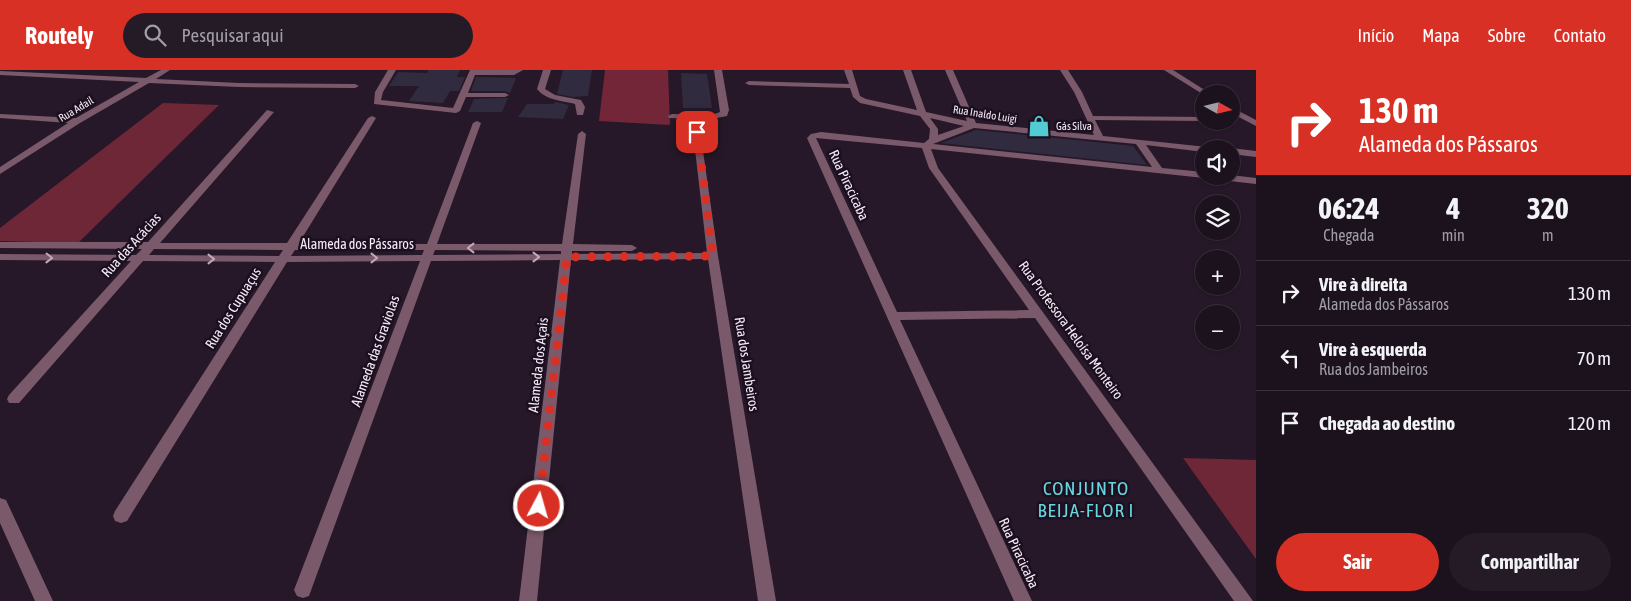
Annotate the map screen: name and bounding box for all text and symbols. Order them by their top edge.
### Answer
search box [123,13,473,58]
icon: search [141,21,169,49]
text: Routely [25,22,93,49]
text: Pesquisar aqui [181,24,284,46]
text: Início [1358,25,1394,46]
text: Mapa [1422,25,1460,46]
text: Sobre [1488,25,1526,46]
text: Contato [1554,25,1606,46]
north arrow [1195,85,1240,130]
map controls [1195,85,1240,350]
icon: right [1276,90,1341,155]
text: 130 m [1359,90,1438,130]
street label: Rua Adail [56,94,96,124]
street label: Rua Inaldo Luigi [952,103,1018,125]
pin [676,111,718,153]
shop icon: Gás Silva [1026,113,1052,139]
icon: arrive [683,118,711,146]
place label: Gás Silva [1056,120,1092,132]
text: Alameda dos Pássaros [1359,131,1538,157]
button: sound [1195,140,1240,185]
street label: Rua Piracicaba [826,147,872,223]
text: 06:24 [1318,191,1380,225]
text: 4 [1446,191,1460,225]
text: 320 [1527,191,1569,225]
button: layers [1195,195,1240,240]
street label: Rua das Acácias [98,210,164,280]
text: Chegada [1323,226,1374,244]
text: min [1442,226,1465,244]
text: m [1542,226,1554,244]
street label: Alameda dos Pássaros [300,236,414,252]
one-way arrow [467,243,474,253]
button: + [1195,250,1240,295]
one-way arrow [532,252,540,263]
one-way arrow [45,253,53,263]
one-way arrow [370,253,378,264]
one-way arrow [208,254,215,264]
street label: Rua Professora Heloísa Monteiro [1015,258,1127,402]
street label: Rua dos Cupuaçus [202,265,264,351]
text: Vire à direita [1319,273,1407,295]
icon: right [1276,279,1304,307]
text: 130 m [1568,282,1611,304]
street label: Alameda das Graviolas [347,293,403,409]
text: Alameda dos Pássaros [1319,295,1449,313]
button: − [1195,305,1240,350]
street label: Rua dos Jambeiros [732,316,762,412]
street label: Alameda dos Açais [525,317,551,413]
text: Vire à esquerda [1319,338,1427,360]
icon: left [1276,344,1304,372]
text: 70 m [1577,347,1611,369]
text: Rua dos Jambeiros [1319,360,1428,378]
icon: arrive [1276,409,1304,437]
text: Chegada ao destino [1319,412,1455,434]
text: 120 m [1568,412,1611,434]
district label: CONJUNTO BEIJA-FLOR I [1038,477,1134,521]
position arrow [512,479,564,531]
street label: Rua Piracicaba [996,515,1042,591]
button: Sair [1276,533,1439,591]
button: Compartilhar [1449,533,1611,591]

